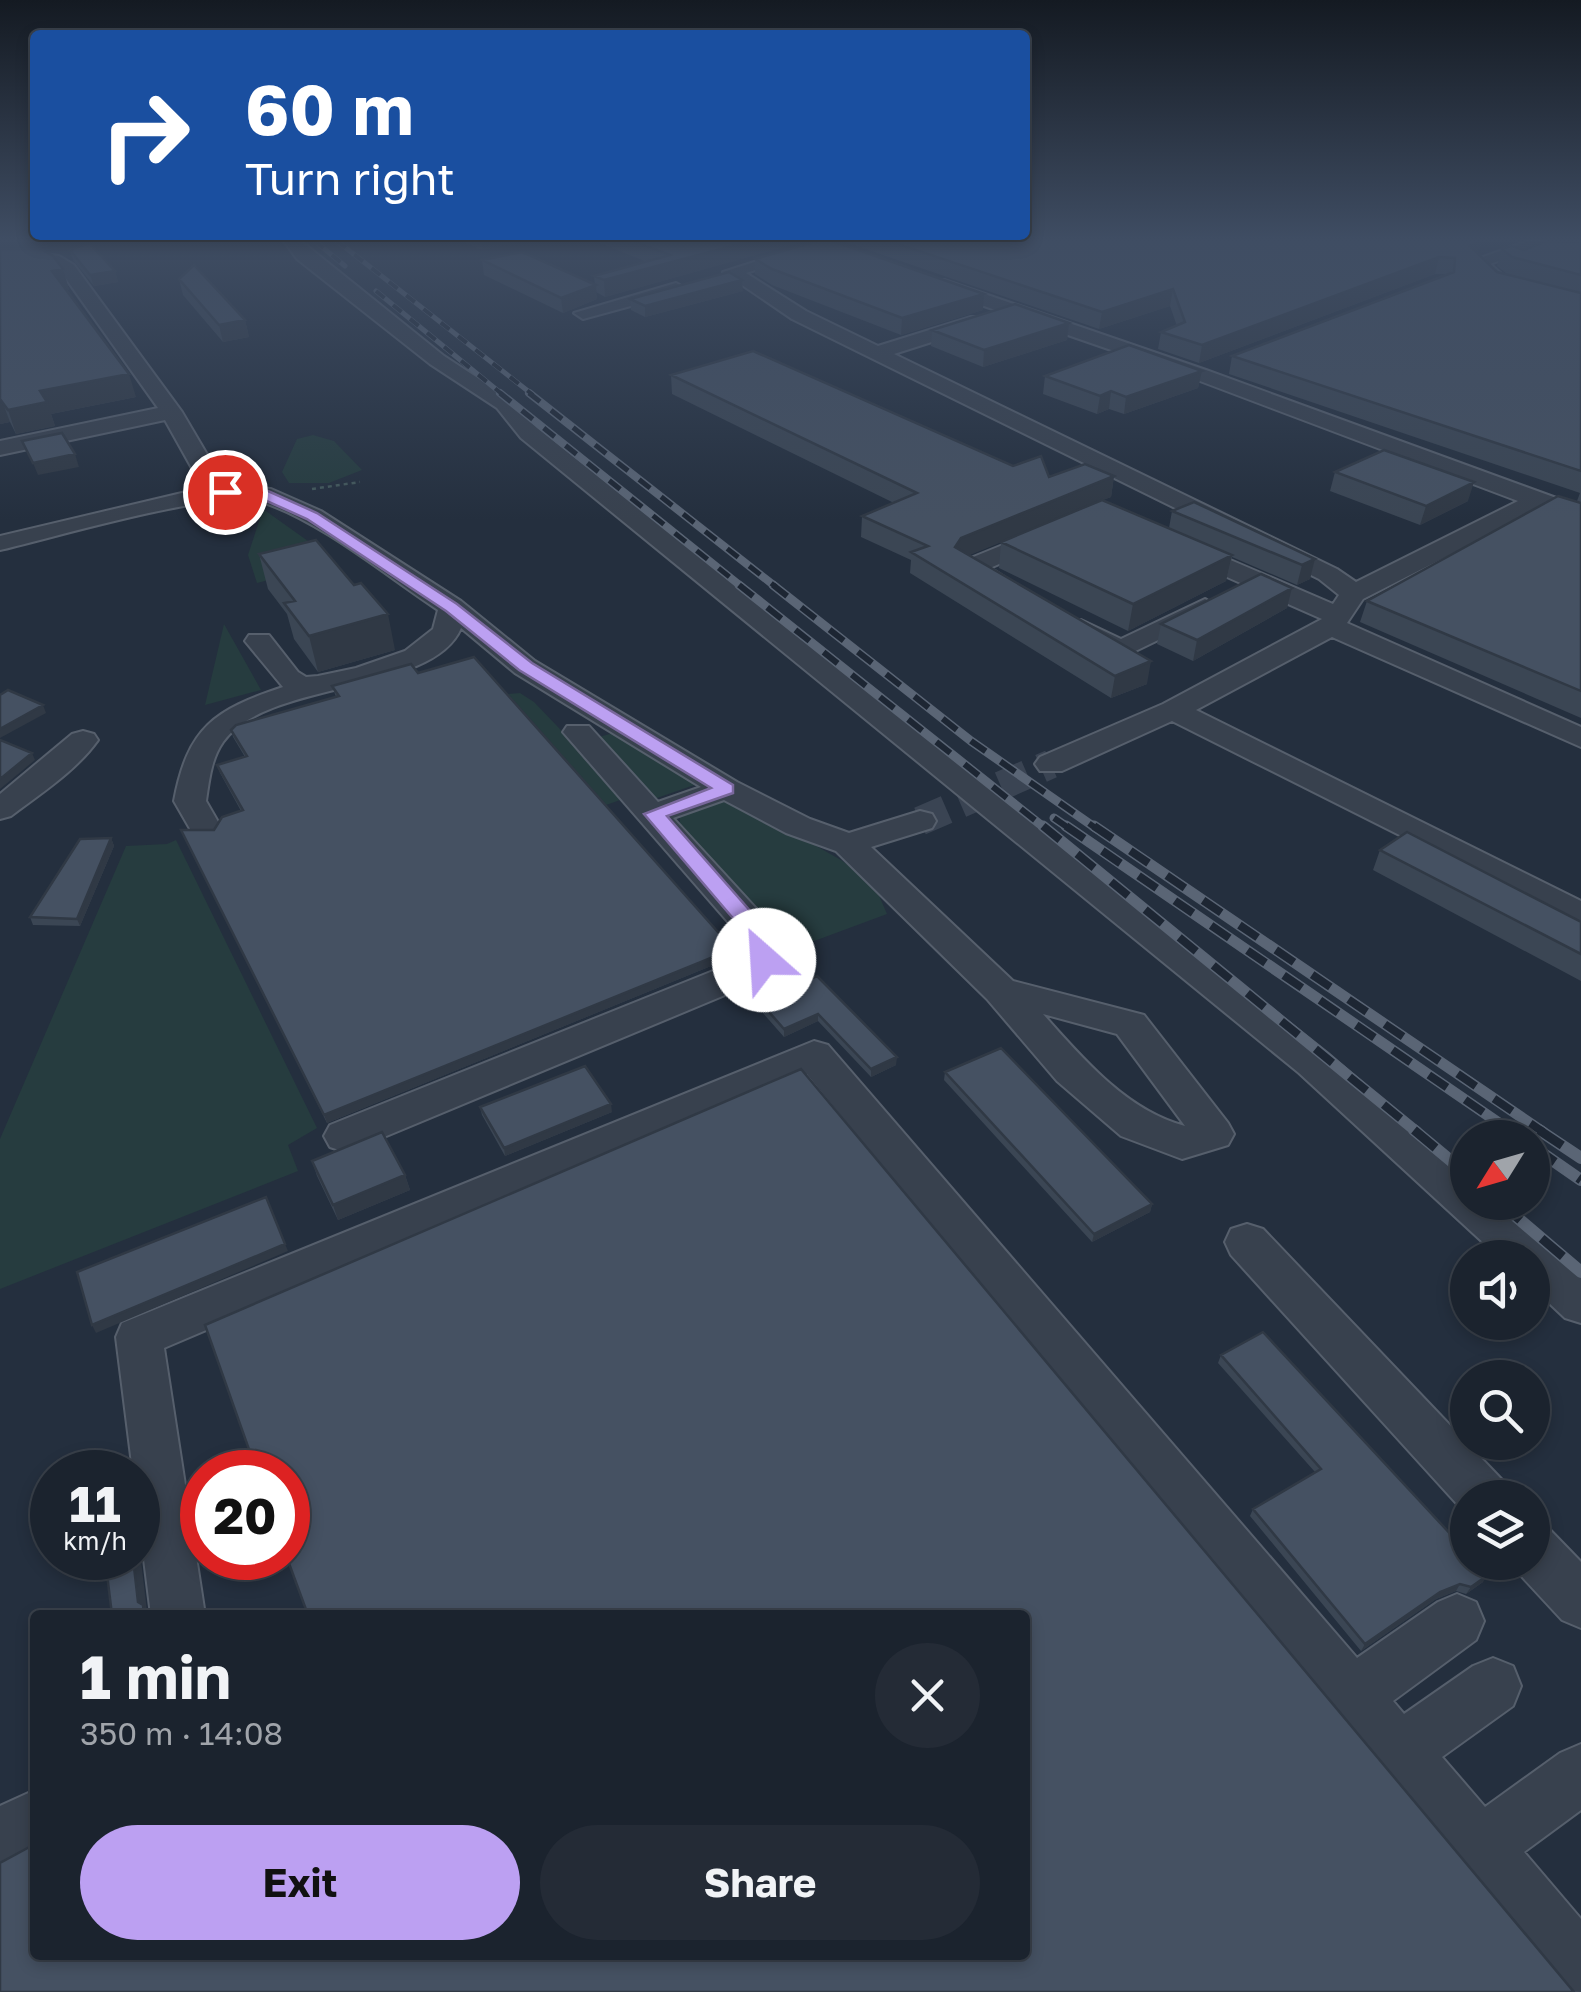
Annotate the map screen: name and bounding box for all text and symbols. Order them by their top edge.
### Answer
text: 60 m [245,66,414,150]
icon: right [80,70,210,200]
text: Turn right [245,151,455,205]
pin [183,450,268,535]
icon: arrive [198,465,253,520]
position arrow [712,908,816,1012]
north arrow [1450,1120,1550,1220]
map controls [1450,1120,1550,1580]
button: sound [1450,1240,1550,1340]
button: search [1450,1360,1550,1460]
speed limit sign: 20 [180,1450,310,1580]
text: 11 [69,1473,121,1533]
button: layers [1450,1480,1550,1580]
text: km/h [63,1525,127,1556]
text: 1 min [80,1640,231,1712]
button: close [875,1643,980,1748]
text: 350 m · 14:08 [80,1714,283,1752]
button: Exit [80,1825,520,1940]
button: Share [540,1825,980,1940]

